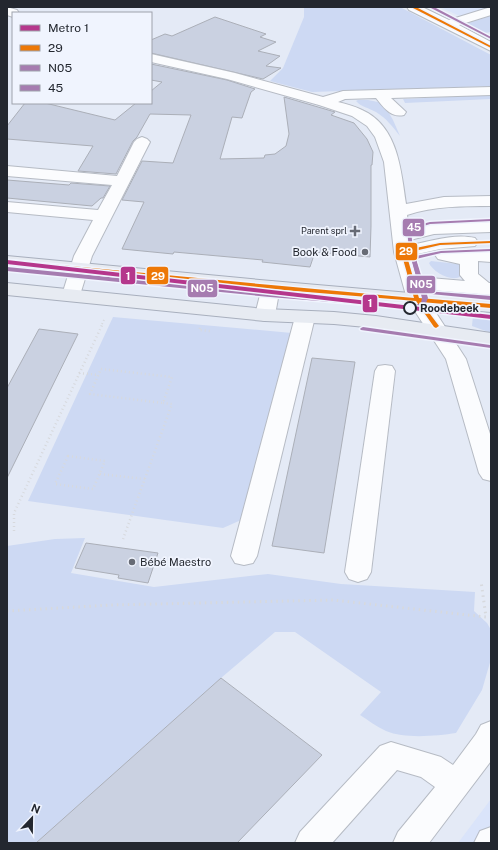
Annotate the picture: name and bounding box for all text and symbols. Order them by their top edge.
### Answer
legend [12,12,152,104]
text: Metro 1 [48,21,89,35]
text: 29 [48,41,63,55]
text: N05 [48,61,72,75]
text: 45 [48,81,63,95]
line badge: 45 [402,218,425,237]
text: 45 [407,221,421,233]
place label: Parent sprl [301,225,347,236]
marker: Parent sprl [350,226,360,236]
line badge: 29 [395,242,418,261]
text: 29 [399,245,413,257]
place label: Book & Food [292,246,357,258]
marker: Book & Food [360,247,370,257]
line badge: 1 [120,266,136,285]
line badge: 29 [146,266,169,285]
text: 1 [126,270,130,282]
text: 29 [151,270,165,282]
line badge: N05 [406,275,436,294]
text: N05 [409,278,433,290]
line badge: N05 [187,279,218,298]
text: N05 [190,282,214,294]
line badge: 1 [362,294,378,313]
text: 1 [368,297,372,309]
marker: Roodebeek [403,301,417,315]
place label: Roodebeek [420,302,480,314]
place label: Bébé Maestro [140,556,211,568]
marker: Bébé Maestro [127,557,137,567]
north arrow [12,798,52,838]
text: N [30,802,42,816]

